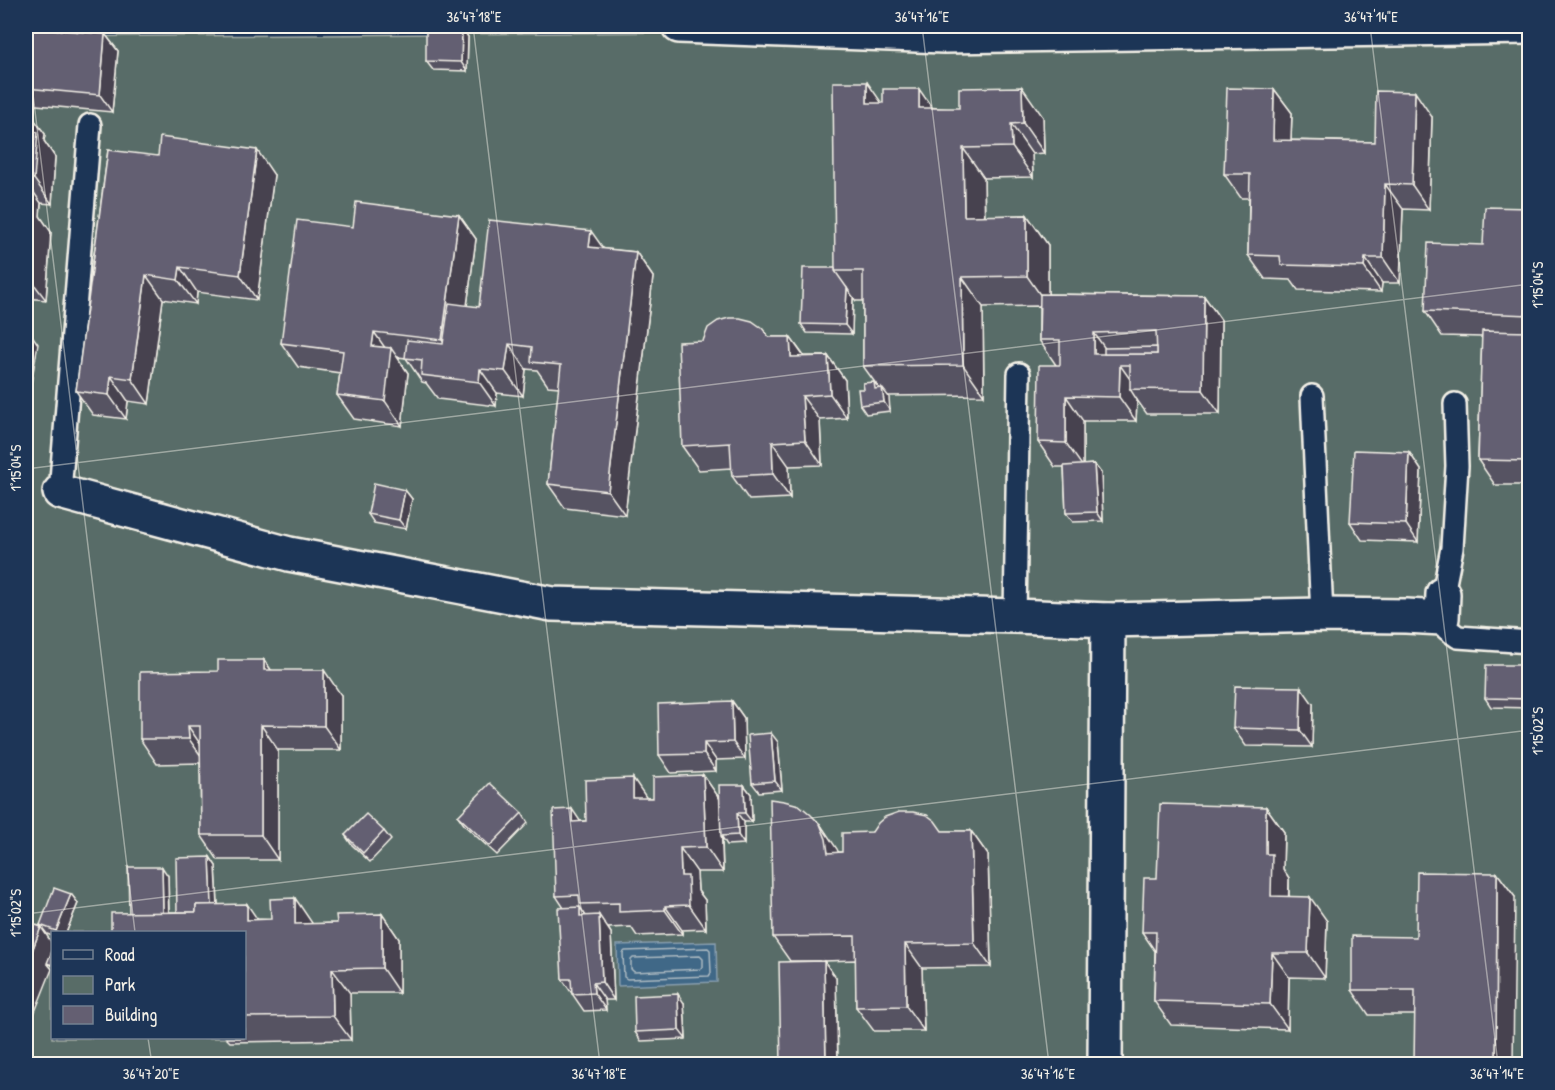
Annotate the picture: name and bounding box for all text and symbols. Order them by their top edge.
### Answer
text: 36°47'18"E [447,6,502,27]
text: 36°47'16"E [895,6,950,27]
text: 36°47'14"E [1344,6,1398,27]
text: 1°15'04"S [1527,261,1548,308]
text: 1°15'04"S [5,444,26,491]
text: 1°15'02"S [1527,707,1548,755]
text: 1°15'02"S [5,889,26,937]
legend [51,931,246,1039]
text: Road [105,942,135,967]
text: Park [105,972,136,997]
text: Building [105,1002,157,1027]
text: 36°47'20"E [123,1063,180,1084]
text: 36°47'18"E [572,1063,627,1084]
text: 36°47'16"E [1021,1063,1076,1084]
text: 36°47'14"E [1470,1063,1524,1084]

